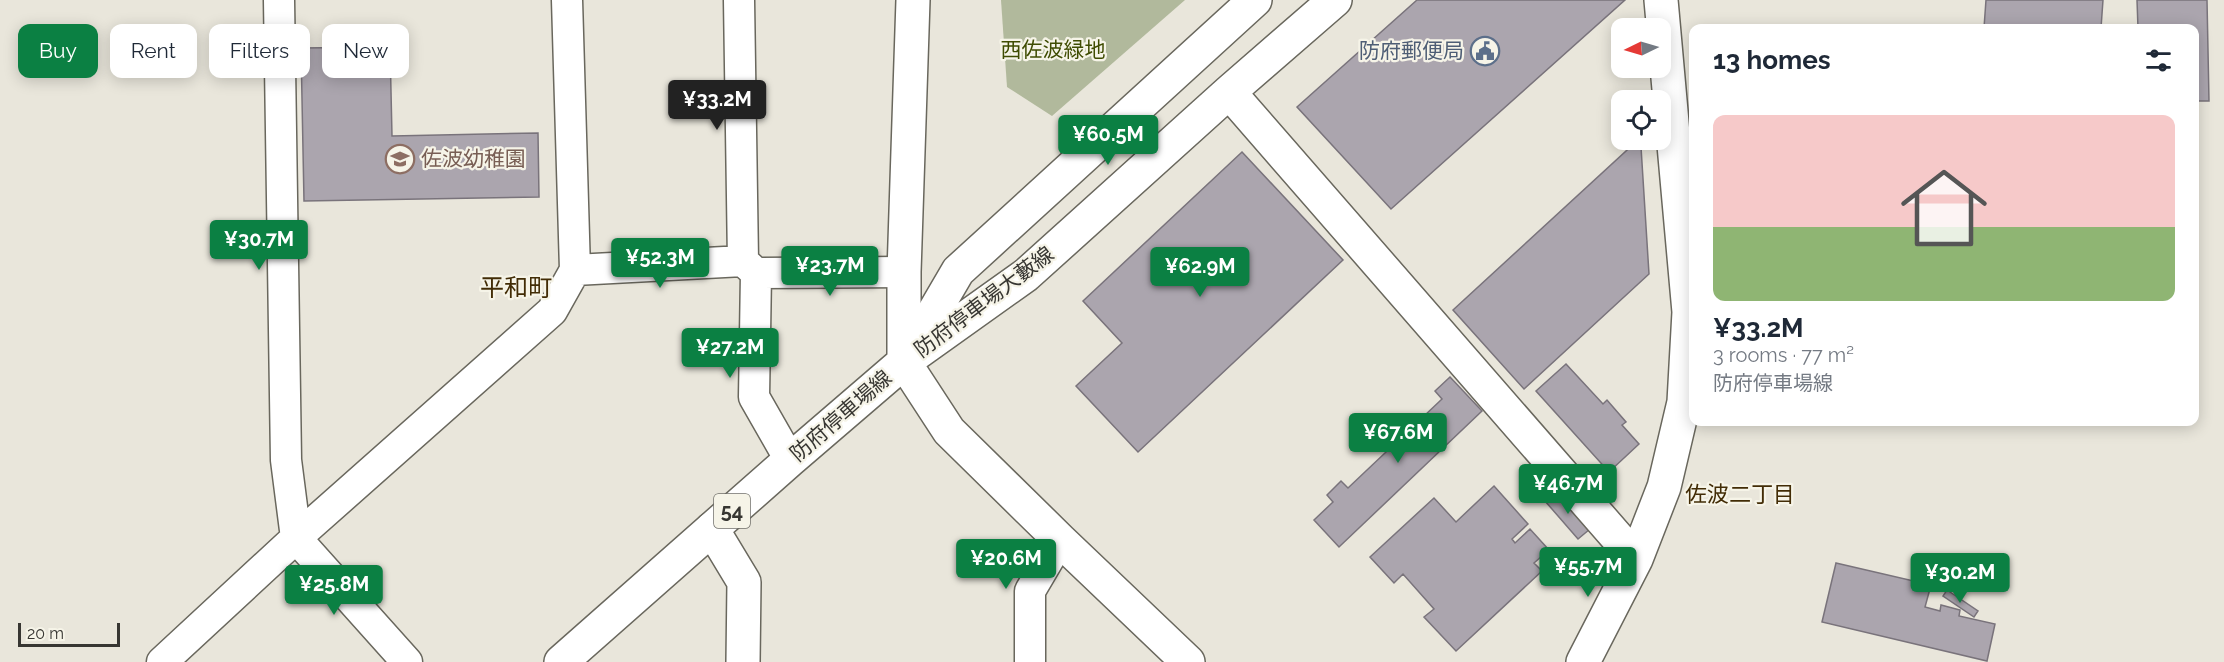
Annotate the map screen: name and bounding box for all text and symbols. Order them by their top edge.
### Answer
north arrow [1611,18,1671,78]
map controls [1611,18,1671,150]
chip: Buy [18,24,98,78]
chip: Rent [110,24,197,78]
chip: Filters [209,24,310,78]
chip: New [322,24,409,78]
public building icon: 防府郵便局 [1469,35,1501,67]
park label: 西佐波緑地 [1001,37,1106,62]
place label: 防府郵便局 [1359,38,1464,63]
icon: filters [2142,44,2175,77]
text: 13 homes [1713,45,1831,75]
pin: ¥33.2M [668,80,766,131]
text: ¥33.2M [682,87,752,111]
button: locate [1611,90,1671,150]
pin: ¥60.5M [1059,115,1157,166]
text: ¥60.5M [1072,122,1144,146]
school or university icon: 佐波幼稚園 [384,143,416,175]
place label: 佐波幼稚園 [421,146,526,171]
icon: home [1890,154,1998,262]
pin: ¥30.7M [210,220,308,271]
text: ¥30.7M [224,227,294,251]
pin: ¥52.3M [611,238,709,289]
street label: 防府停車場大藪線 [909,241,1058,362]
text: ¥52.3M [625,245,695,269]
pin: ¥23.7M [781,246,879,297]
pin: ¥62.9M [1151,247,1249,298]
text: ¥23.7M [795,253,865,277]
text: ¥62.9M [1164,254,1236,278]
district label: 平和町 [480,273,552,302]
text: ¥33.2M [1713,313,1804,343]
pin: ¥27.2M [681,328,779,379]
text: ¥27.2M [696,335,764,359]
text: 3 rooms · 77 m² [1713,343,1854,367]
street label: 防府停車場線 [785,365,896,466]
text: 防府停車場線 [1713,371,1833,395]
pin: ¥67.6M [1349,413,1447,464]
text: ¥67.6M [1363,420,1433,444]
pin: ¥46.7M [1519,464,1617,515]
text: ¥46.7M [1533,471,1603,495]
district label: 佐波二丁目 [1685,481,1795,507]
road number: 54 [714,494,750,528]
pin: ¥20.6M [957,539,1055,590]
text: ¥20.6M [970,546,1042,570]
pin: ¥55.7M [1539,547,1637,598]
pin: ¥30.2M [1911,553,2009,604]
text: ¥55.7M [1553,554,1623,578]
text: ¥30.2M [1925,560,1995,584]
pin: ¥25.8M [285,565,383,616]
text: ¥25.8M [299,572,369,596]
scale bar [18,620,120,648]
text: 20 m [27,624,64,643]

